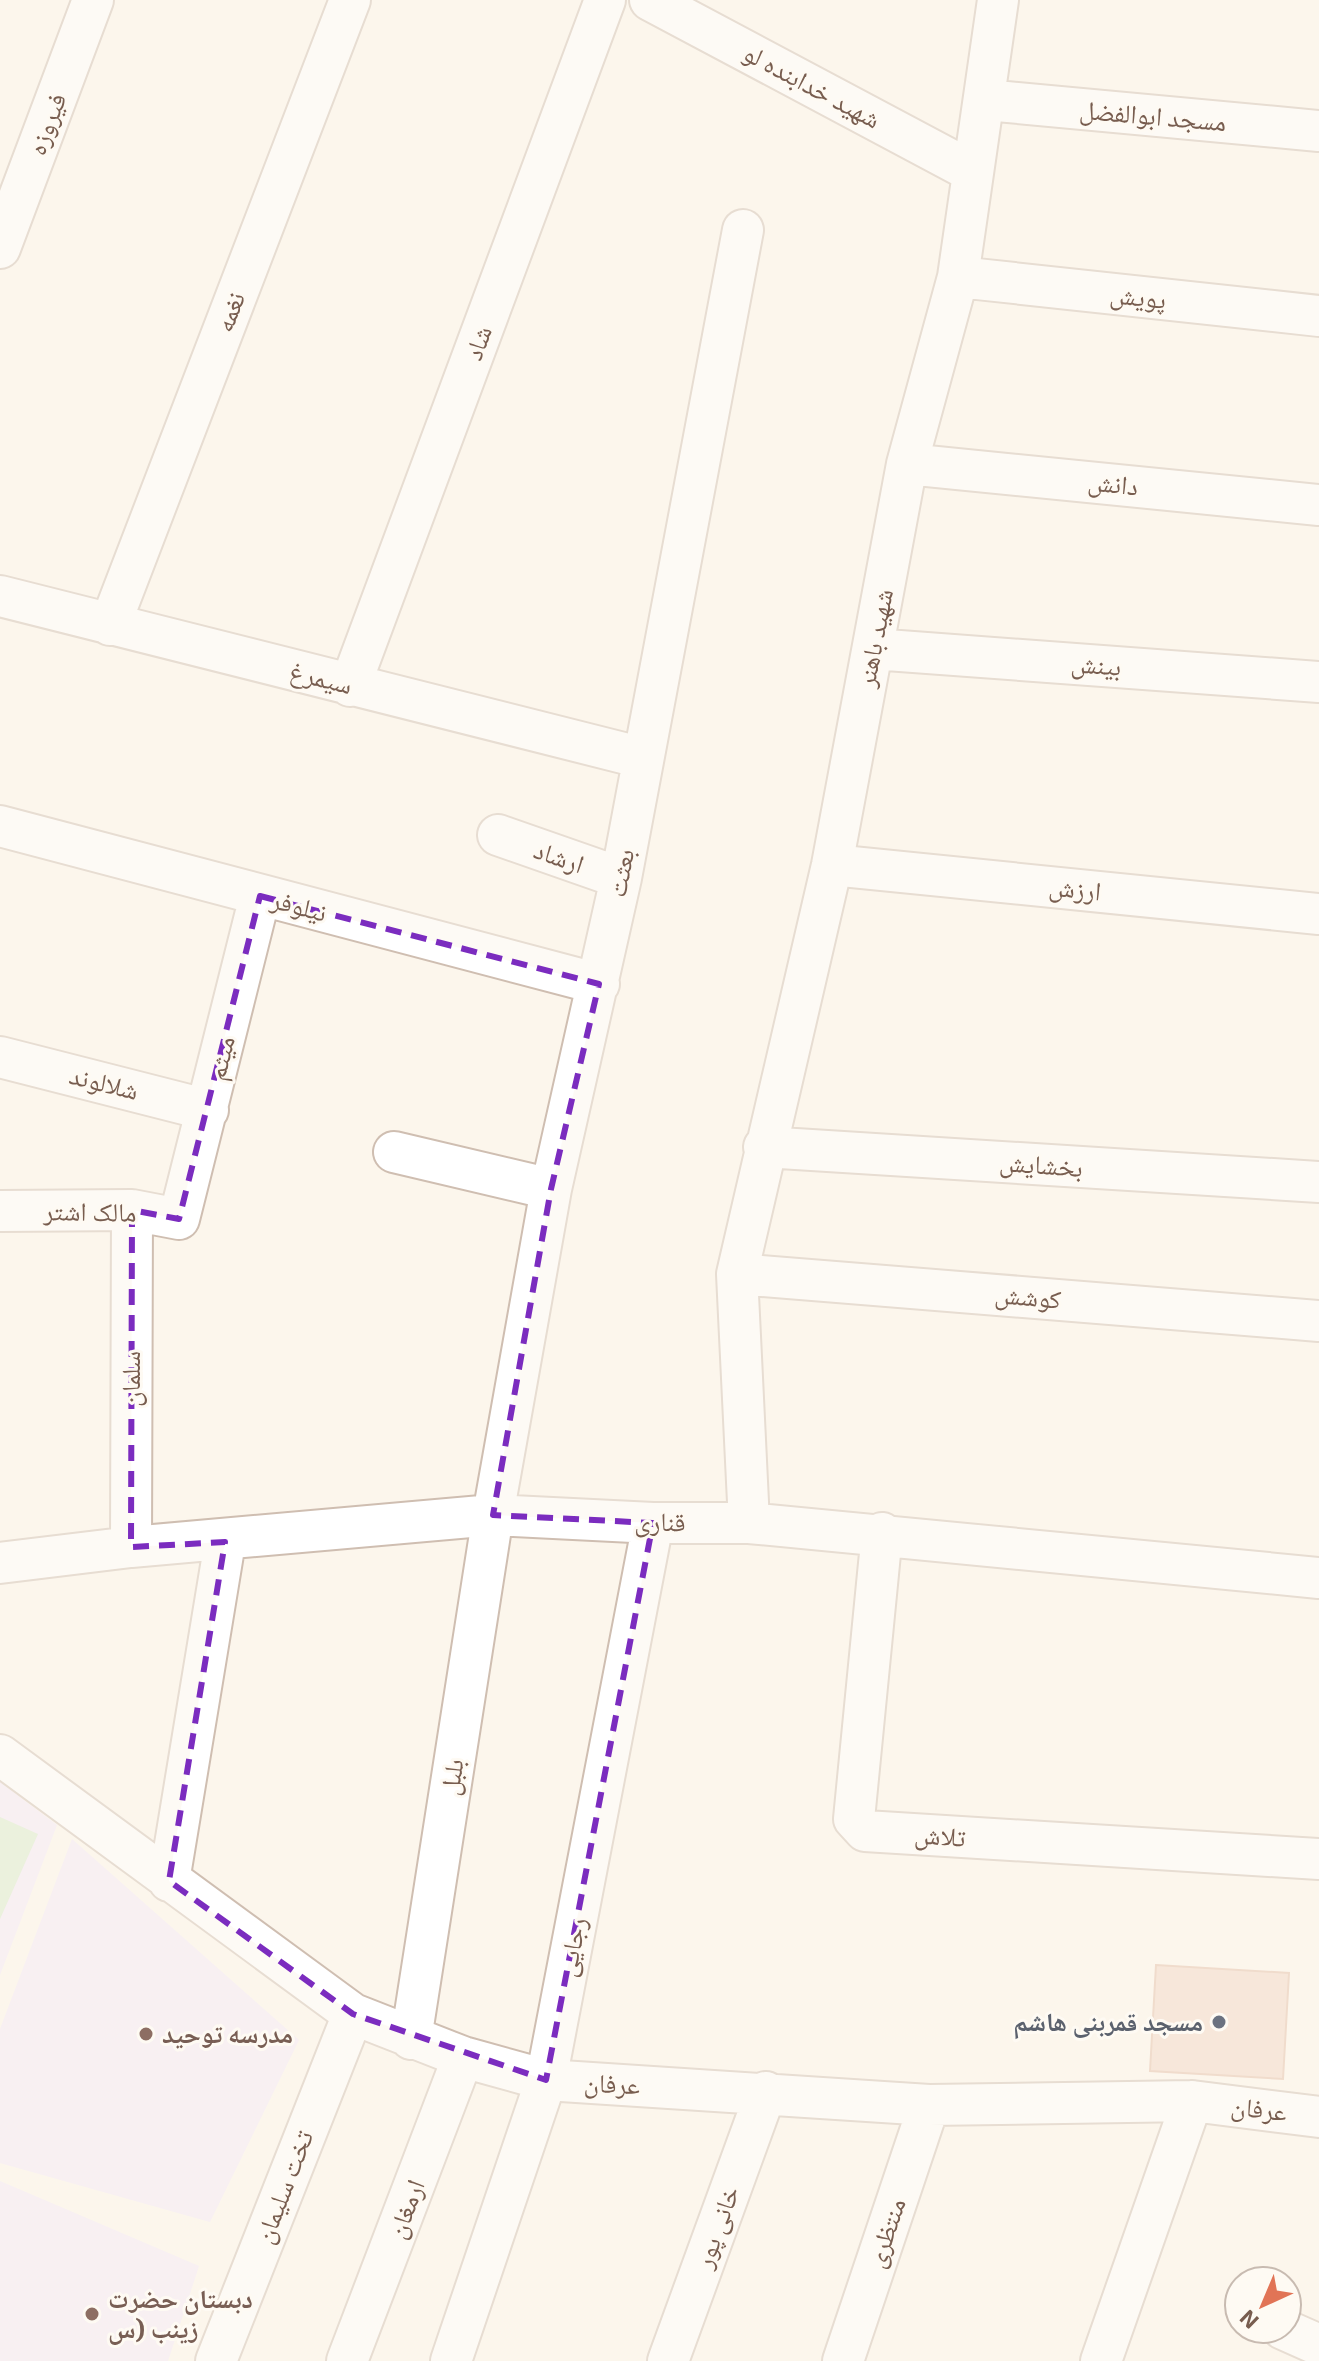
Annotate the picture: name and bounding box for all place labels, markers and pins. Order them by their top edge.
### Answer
place label: مسجد قمربنی هاشم [1013,2005,1203,2040]
marker: مسجد قمربنی هاشم [1210,2013,1228,2031]
place label: مدرسه توحید [162,2017,293,2049]
marker: مدرسه توحید [137,2025,155,2043]
place label: دبستان حضرت زینب (س [108,2282,253,2345]
marker: دبستان حضرت زینب (س [83,2305,101,2323]

